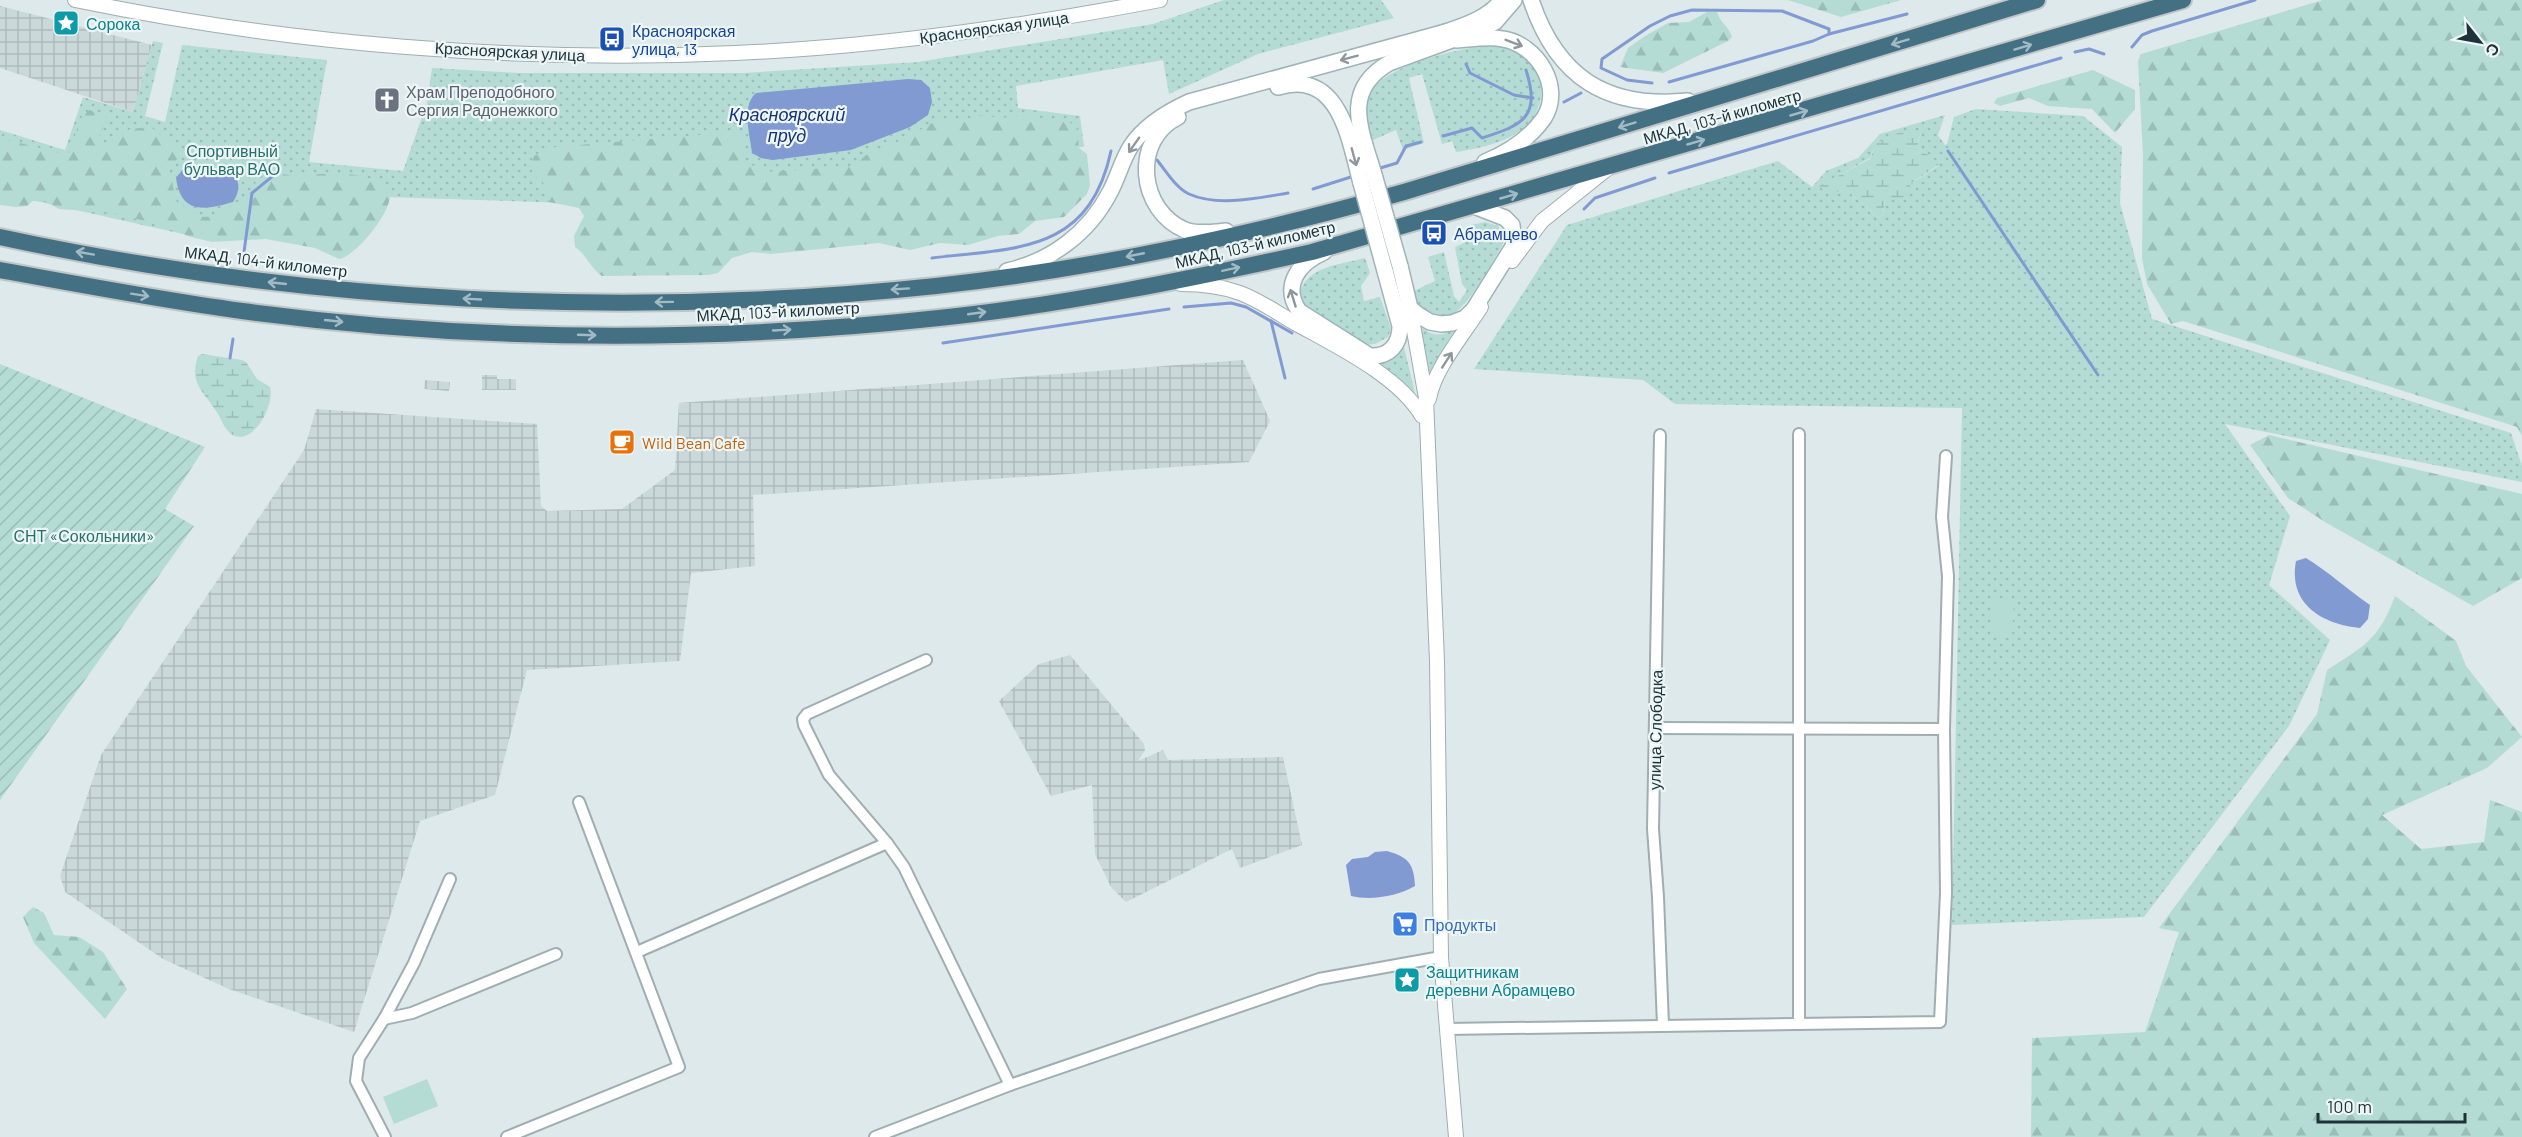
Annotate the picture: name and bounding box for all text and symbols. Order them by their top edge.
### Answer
street label: Красноярская улица [918,7,1070,47]
place icon: Сорока [51,8,81,38]
north arrow [2450,12,2510,72]
place label: Сорока [86,14,141,33]
place label: Красноярская улица, 13 [632,21,735,58]
bus stop icon: Красноярская улица, 13 [597,24,627,54]
one-way arrow [1891,37,1910,48]
street label: Красноярская улица [434,38,586,64]
one-way arrow [1504,38,1523,49]
text: С [2482,40,2504,60]
one-way arrow [2013,41,2032,52]
one-way arrow [1339,53,1358,65]
place label: Храм Преподобного Сергия Радонежкого [406,82,558,119]
street label: МКАД, 103-й километр [1641,84,1803,148]
church icon: Храм Преподобного Сергия Радонежкого [372,85,402,115]
water label: Красноярский пруд [729,103,845,146]
one-way arrow [1789,107,1808,118]
one-way arrow [1618,120,1637,131]
one-way arrow [1127,136,1140,153]
one-way arrow [1686,136,1705,147]
park label: Спортивный бульвар ВАО [184,141,280,178]
one-way arrow [1349,147,1360,166]
one-way arrow [1499,190,1518,201]
street label: МКАД, 103-й километр [1173,216,1337,272]
bus stop icon: Абрамцево [1419,218,1449,248]
place label: Абрамцево [1454,224,1538,243]
street label: МКАД, 104-й километр [183,242,349,280]
one-way arrow [75,247,95,258]
one-way arrow [1125,250,1145,261]
one-way arrow [1221,263,1240,275]
one-way arrow [268,277,288,288]
one-way arrow [891,284,911,295]
one-way arrow [1287,288,1298,307]
one-way arrow [130,290,150,301]
one-way arrow [462,293,482,304]
one-way arrow [654,296,674,308]
street label: МКАД, 103-й километр [696,297,860,325]
one-way arrow [966,308,986,319]
one-way arrow [323,316,343,327]
one-way arrow [772,324,792,335]
one-way arrow [577,330,597,341]
one-way arrow [1441,352,1453,368]
cafe icon: Wild Bean Cafe [607,427,637,457]
place label: Wild Bean Cafe [642,433,745,452]
park label: СНТ «Сокольники» [14,526,154,545]
street label: улица Слободка [1644,670,1666,790]
supermarket icon: Продукты [1390,909,1420,939]
place label: Продукты [1424,915,1496,934]
place label: Защитникам деревни Абрамцево [1426,962,1575,999]
place icon: Защитникам деревни Абрамцево [1392,965,1422,995]
scale bar [2318,1086,2465,1124]
text: 100 m [2327,1095,2372,1117]

